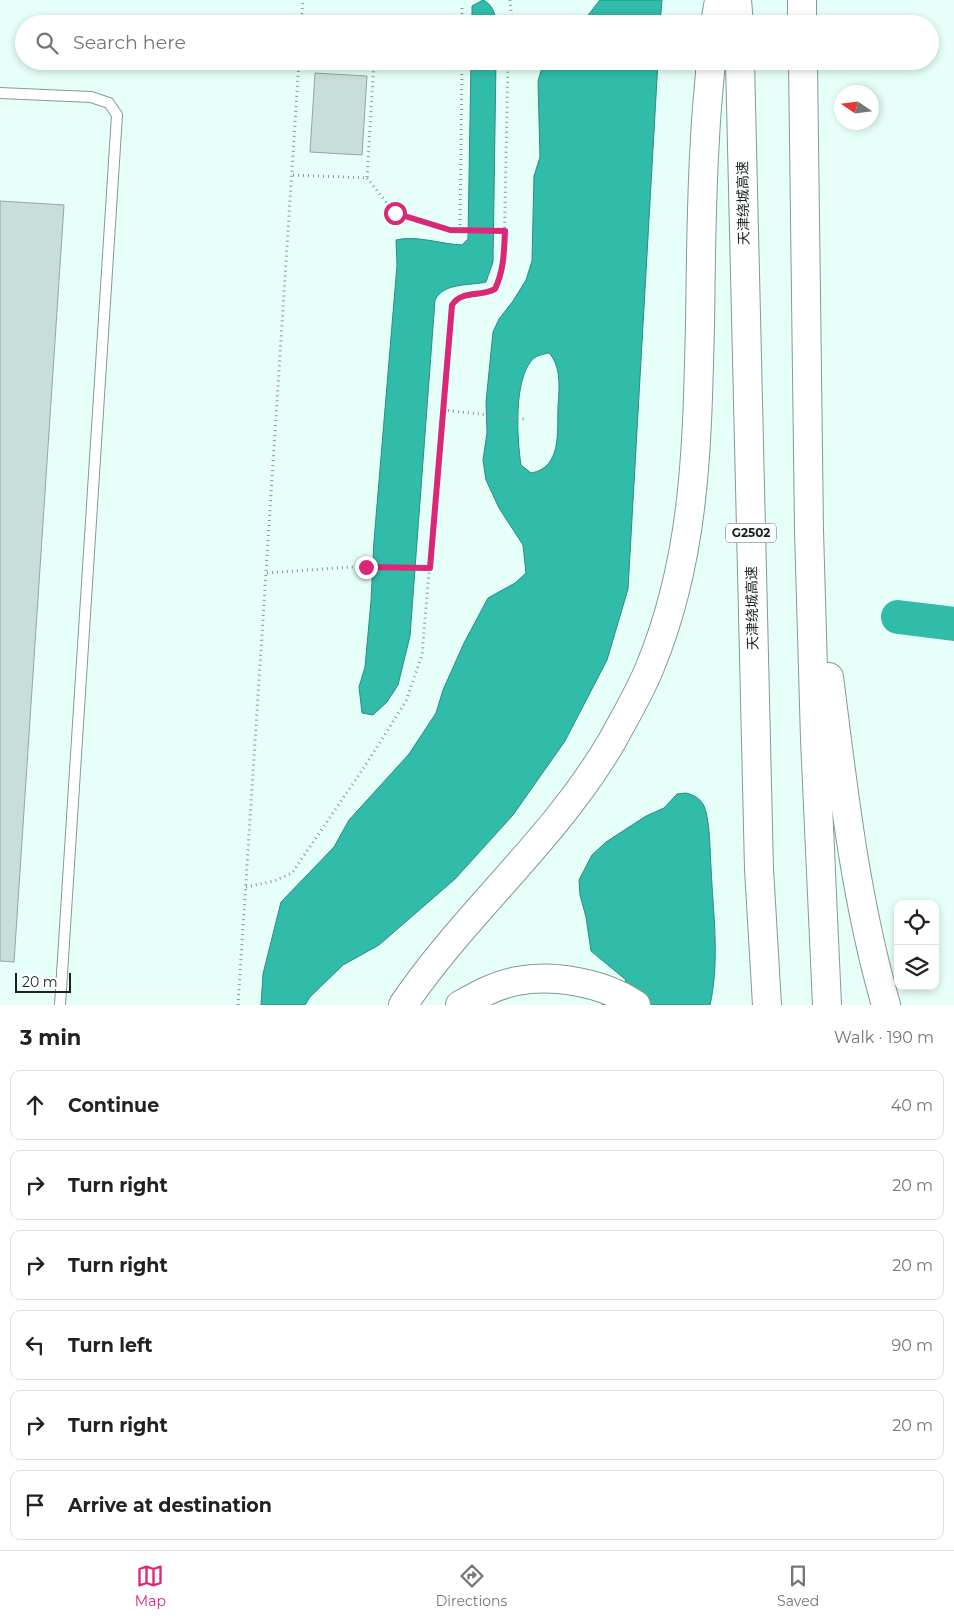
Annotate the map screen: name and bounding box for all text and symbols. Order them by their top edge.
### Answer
search box [15,15,939,70]
icon: search [33,29,61,57]
text: Search here [73,31,186,54]
north arrow [834,85,879,130]
street label: 天津绕城高速 [733,161,753,245]
route start [384,202,407,225]
road number: G2502 [726,524,776,542]
route end [355,556,378,579]
street label: 天津绕城高速 [742,566,762,650]
map controls [894,900,939,990]
button: locate [894,900,939,945]
button: layers [894,945,939,990]
scale bar [15,970,71,993]
text: 20 m [22,973,58,991]
text: 3 min [20,1025,81,1050]
text: Walk · 190 m [834,1028,934,1047]
icon: ahead [21,1091,49,1119]
text: Continue [68,1094,159,1117]
text: 40 m [891,1096,933,1115]
icon: right [21,1171,49,1199]
text: Turn right [68,1174,168,1197]
text: 20 m [892,1176,933,1195]
icon: right [21,1251,49,1279]
text: Turn right [68,1254,168,1277]
text: 20 m [892,1256,933,1275]
icon: left [21,1331,49,1359]
text: Turn left [68,1334,153,1357]
text: 90 m [891,1336,933,1355]
icon: right [21,1411,49,1439]
text: Turn right [68,1414,168,1437]
text: 20 m [892,1416,933,1435]
icon: arrive [21,1491,49,1519]
text: Arrive at destination [68,1494,272,1517]
tab: Map [135,1562,166,1610]
tab: Directions [436,1562,507,1610]
tab: Saved [777,1562,819,1610]

